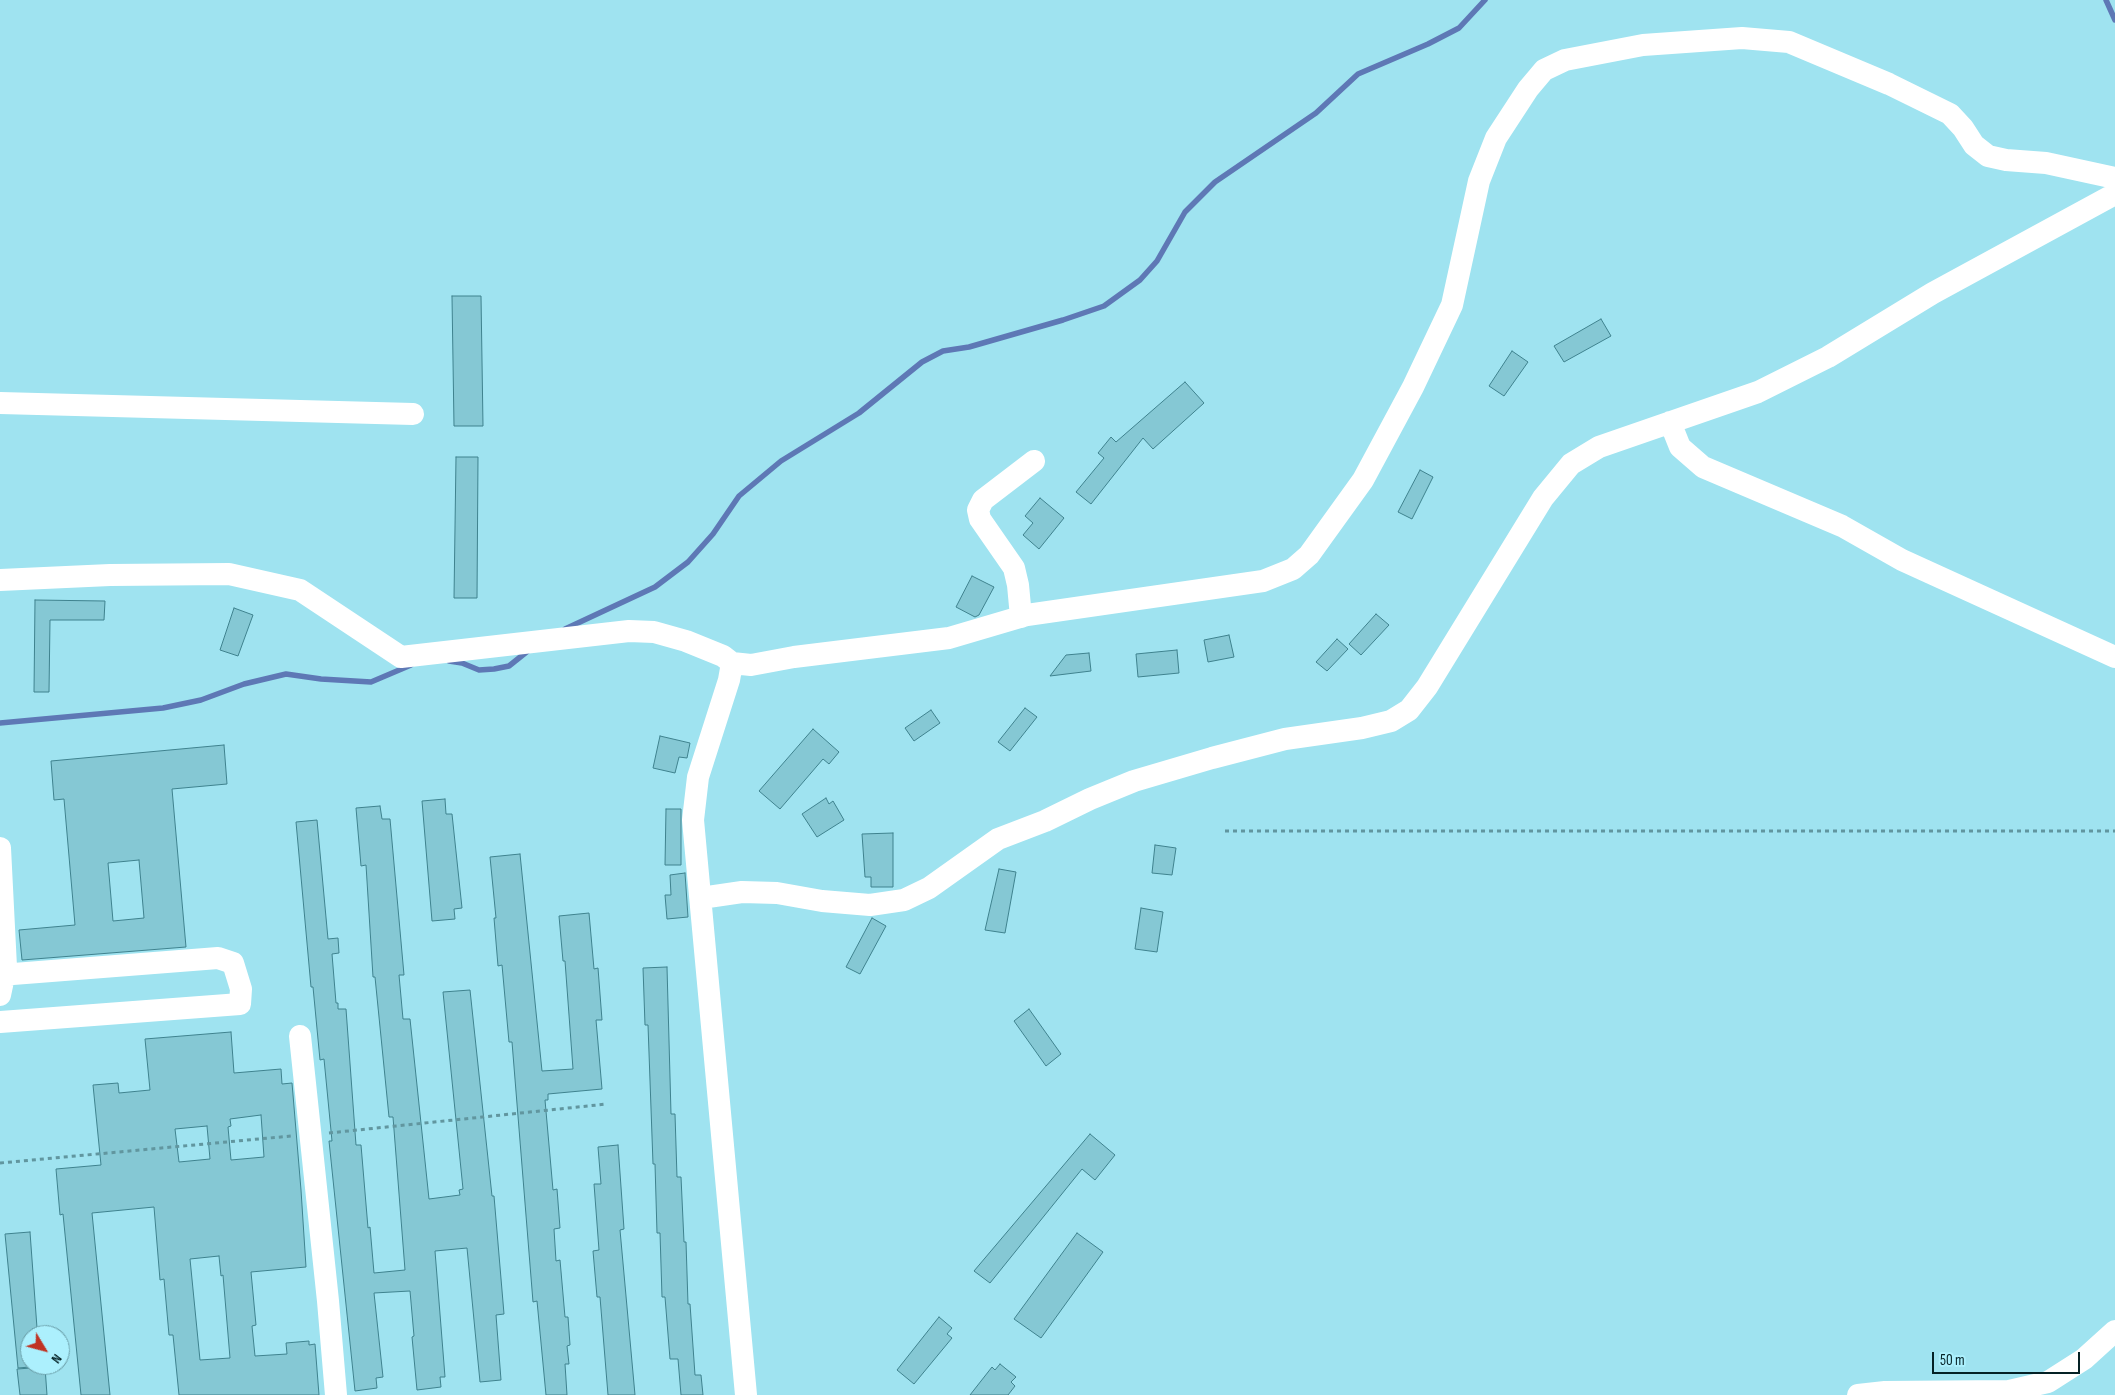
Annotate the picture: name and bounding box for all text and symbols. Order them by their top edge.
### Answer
north arrow [20,1325,70,1375]
scale bar [1935,1342,2082,1374]
text: N [48,1351,66,1367]
text: 50 m [1940,1351,1965,1370]

